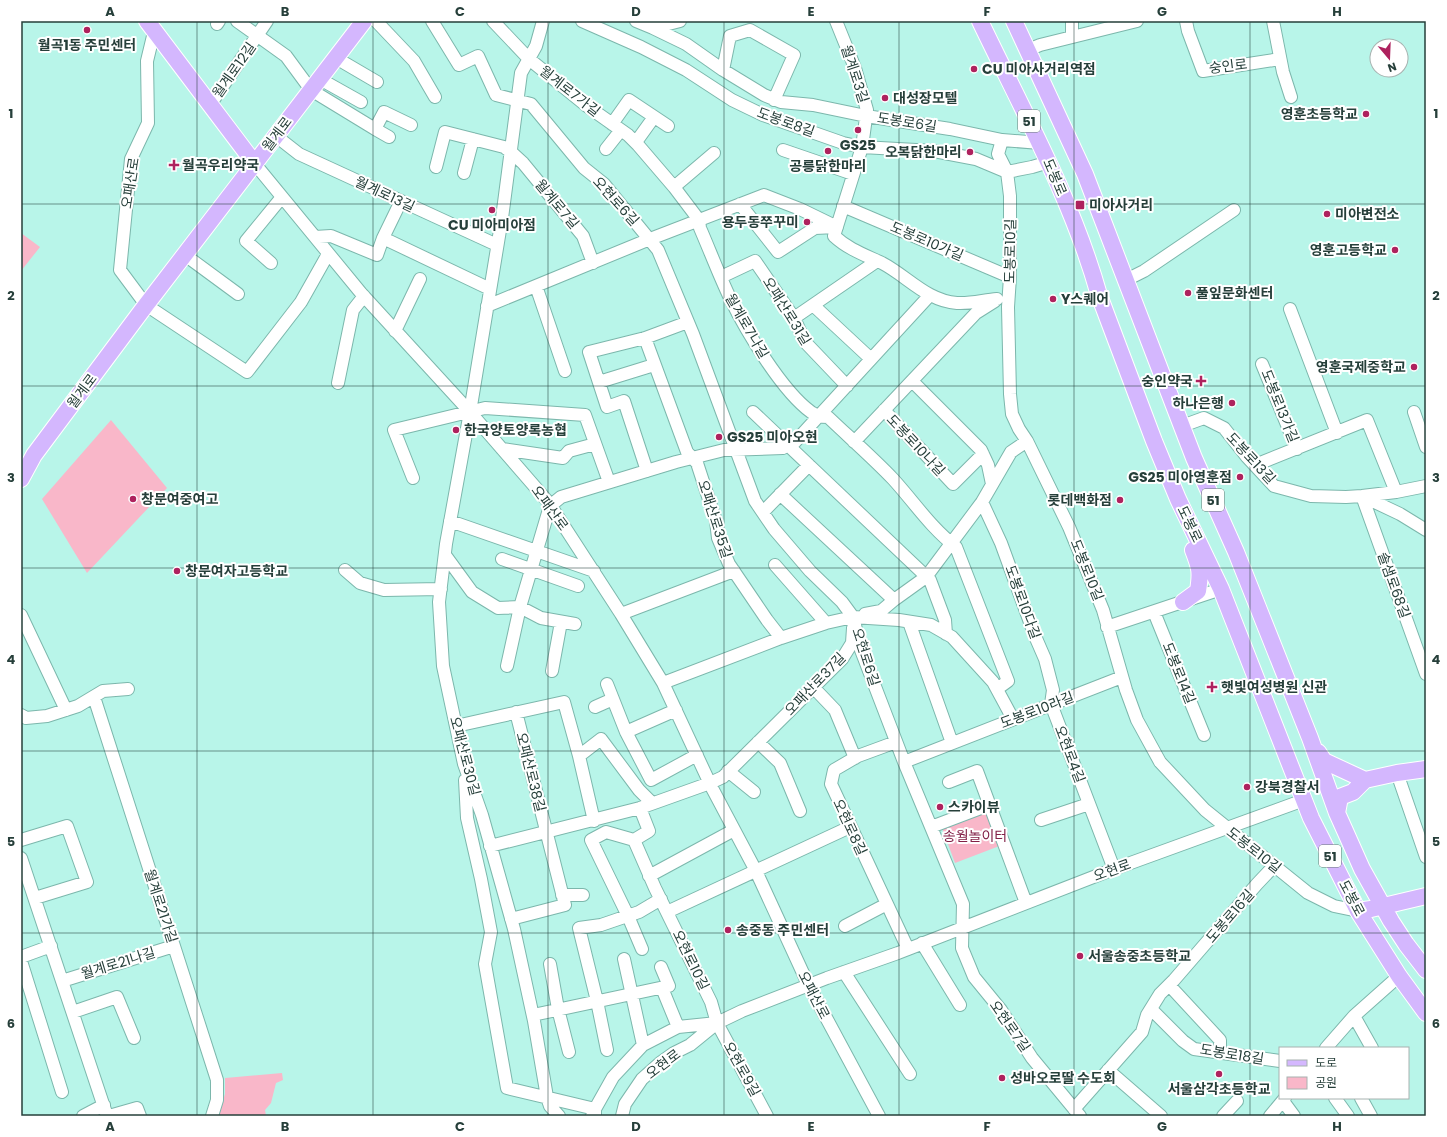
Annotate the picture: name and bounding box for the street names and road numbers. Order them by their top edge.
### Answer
street label: 월계로12길 [207,38,261,102]
street label: 월계로3길 [836,42,874,106]
street label: 숭인로 [1208,54,1249,78]
street label: 월계로7가길 [535,61,605,121]
street label: 도봉로8길 [754,102,818,142]
street label: 도봉로6길 [876,107,938,137]
road number: 51 [1018,110,1040,132]
street label: 월계로 [257,112,297,155]
street label: 도봉로 [1038,155,1072,199]
street label: 오패산로 [116,156,144,210]
street label: 월계로13길 [352,171,418,217]
street label: 오현로6길 [588,172,644,230]
street label: 월계로7길 [530,175,584,233]
street label: 도봉로10가길 [887,217,967,265]
street label: 도봉로10길 [999,218,1021,284]
street label: 오패산로31길 [758,273,816,349]
street label: 월계로7나길 [720,290,774,362]
street label: 도봉로13가길 [1256,366,1304,446]
street label: 월계로 [62,369,102,412]
street label: 도봉로10나길 [882,410,950,480]
street label: 도봉로13길 [1222,428,1280,488]
street label: 오패산로35길 [693,477,737,561]
street label: 오패산로 [527,481,573,535]
road number: 51 [1202,489,1224,511]
street label: 도봉로 [1173,502,1208,546]
street label: 도봉로10길 [1066,536,1108,604]
street label: 솔샘로68길 [1373,549,1415,621]
street label: 도봉로10다길 [1000,562,1046,642]
street label: 오현로6길 [847,625,885,689]
street label: 도봉로14길 [1158,639,1200,707]
street label: 오패산로37길 [780,648,850,720]
street label: 도봉로10라길 [997,687,1077,733]
street label: 오패산로30길 [445,714,485,798]
street label: 오현로4길 [1050,722,1090,786]
street label: 오패산로38길 [511,730,551,814]
street label: 오현로8길 [828,795,872,859]
street label: 도봉로10길 [1222,822,1286,878]
road number: 51 [1319,845,1341,867]
street label: 오현로 [1090,854,1134,886]
street label: 월계로21가길 [140,866,182,946]
street label: 도봉로 [1334,876,1370,920]
street label: 도봉로16길 [1201,885,1259,947]
street label: 오현로10길 [668,926,714,994]
street label: 월계로21나길 [78,942,158,984]
street label: 오패산로 [793,968,835,1023]
street label: 오현로7길 [985,996,1035,1056]
street label: 오현로9길 [719,1038,765,1100]
street label: 도봉로18길 [1198,1039,1266,1069]
street label: 오현로 [642,1044,685,1084]

